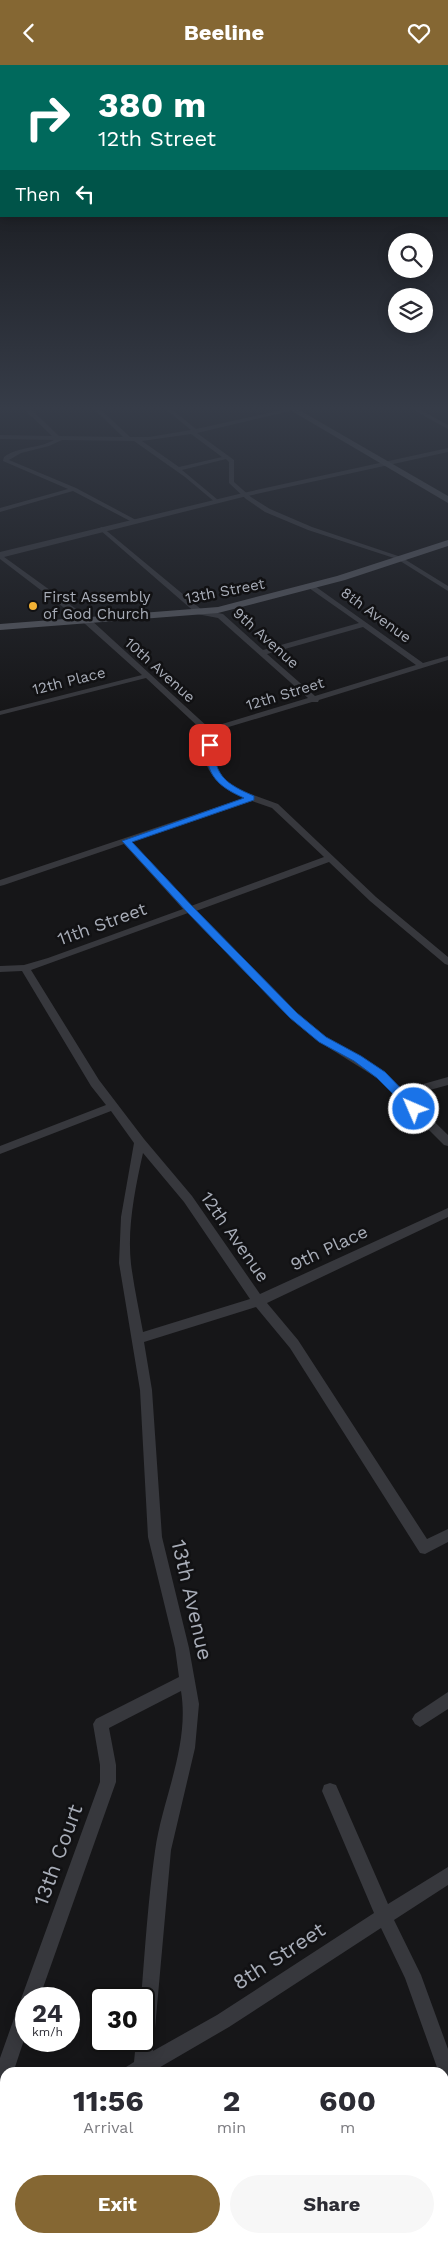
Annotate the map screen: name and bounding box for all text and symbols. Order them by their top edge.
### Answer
icon: back [15,19,43,47]
icon: heart [405,19,433,47]
text: Beeline [184,20,264,45]
text: 380 m [98,84,206,126]
icon: right [15,85,80,150]
text: 12th Street [98,126,216,151]
icon: left [71,180,99,208]
text: Then [15,183,61,206]
map controls [388,233,433,333]
button: search [388,233,433,278]
button: layers [388,288,433,333]
street label: 13th Street [184,574,267,608]
street label: 8th Avenue [337,584,415,646]
place label: First Assembly of God Church [43,588,151,623]
marker: First Assembly of God Church [27,600,39,612]
street label: 9th Avenue [229,604,303,672]
street label: 10th Avenue [121,634,199,706]
street label: 12th Place [31,663,107,699]
street label: 12th Street [244,673,327,714]
pin [189,724,231,766]
icon: arrive [196,731,224,759]
street label: 11th Street [55,898,150,949]
position arrow [387,1082,439,1134]
street label: 12th Avenue [197,1188,274,1286]
street label: 9th Place [287,1220,371,1275]
street label: 13th Avenue [166,1537,218,1663]
street label: 13th Court [28,1801,87,1909]
street label: 8th Street [228,1916,330,1995]
speed limit sign: 30 [90,1987,155,2052]
text: 24 [32,1999,63,2028]
text: km/h [32,2025,63,2039]
text: 11:56 [73,2083,144,2118]
text: 2 [222,2083,240,2118]
text: 600 [319,2083,376,2118]
text: Arrival [83,2118,133,2137]
text: min [217,2118,246,2137]
text: m [340,2118,355,2137]
button: Exit [15,2175,220,2233]
button: Share [230,2175,434,2233]

